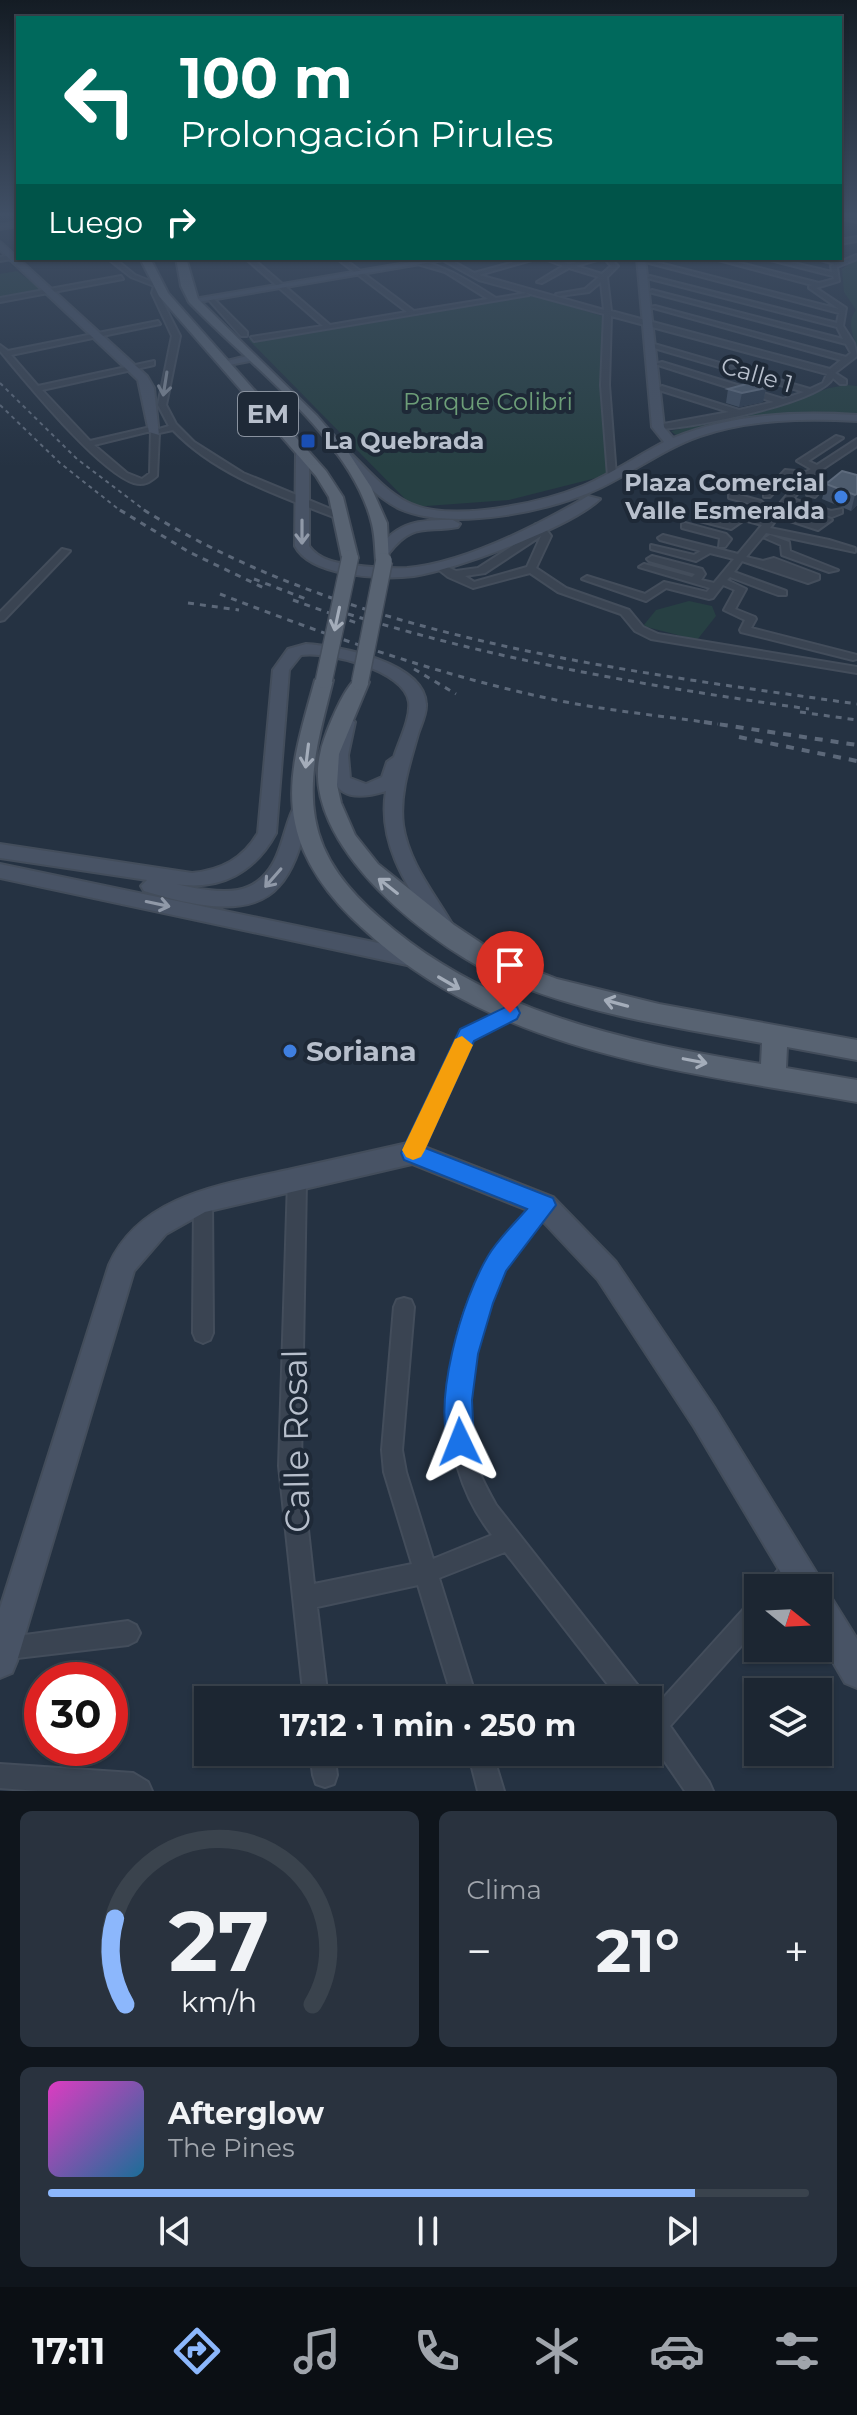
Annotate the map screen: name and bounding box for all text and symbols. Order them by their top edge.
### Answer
text: 100 m [180,44,353,112]
icon: left [48,48,152,152]
text: Prolongación Pirules [180,112,553,156]
icon: right [159,200,203,244]
text: Luego [48,204,143,241]
street label: Calle 1 [718,350,796,399]
one-way arrow [156,371,171,396]
park label: Parque Colibri [403,387,573,416]
road number: EM [238,392,298,436]
place label: La Quebrada [324,426,484,455]
marker: La Quebrada [299,432,317,450]
place label: Plaza Comercial Valle Esmeralda [624,468,825,525]
marker: Plaza Comercial Valle Esmeralda [832,488,850,506]
one-way arrow [294,518,310,545]
one-way arrow [329,606,344,631]
one-way arrow [299,743,314,768]
one-way arrow [264,867,282,887]
one-way arrow [378,877,399,894]
one-way arrow [145,898,171,913]
pin [476,931,544,1013]
icon: arrive [488,943,532,987]
one-way arrow [437,975,460,991]
one-way arrow [603,995,629,1010]
place label: Soriana [306,1034,417,1068]
marker: Soriana [281,1042,299,1060]
one-way arrow [682,1054,707,1069]
street label: Calle Rosal [273,1349,319,1533]
position arrow [418,1400,502,1484]
north arrow [744,1574,832,1662]
map controls [744,1574,832,1766]
speed limit sign: 30 [24,1662,128,1766]
button: layers [744,1678,832,1766]
text: 17:12 · 1 min · 250 m [280,1707,576,1744]
text: Clima [467,1874,542,1906]
text: 27 [169,1890,270,1992]
text: 21° [596,1914,680,1987]
text: − [467,1924,492,1978]
text: + [784,1924,809,1978]
text: km/h [181,1984,257,2019]
text: Afterglow [168,2095,324,2132]
text: The Pines [168,2132,295,2164]
icon: previous [153,2209,197,2253]
icon: pause [406,2209,450,2253]
icon: next [660,2209,704,2253]
icon: directions [169,2323,225,2379]
icon: music [289,2323,345,2379]
icon: phone [409,2323,465,2379]
icon: climate [529,2323,585,2379]
icon: car [649,2323,705,2379]
icon: filters [769,2323,825,2379]
text: 17:11 [32,2329,105,2373]

